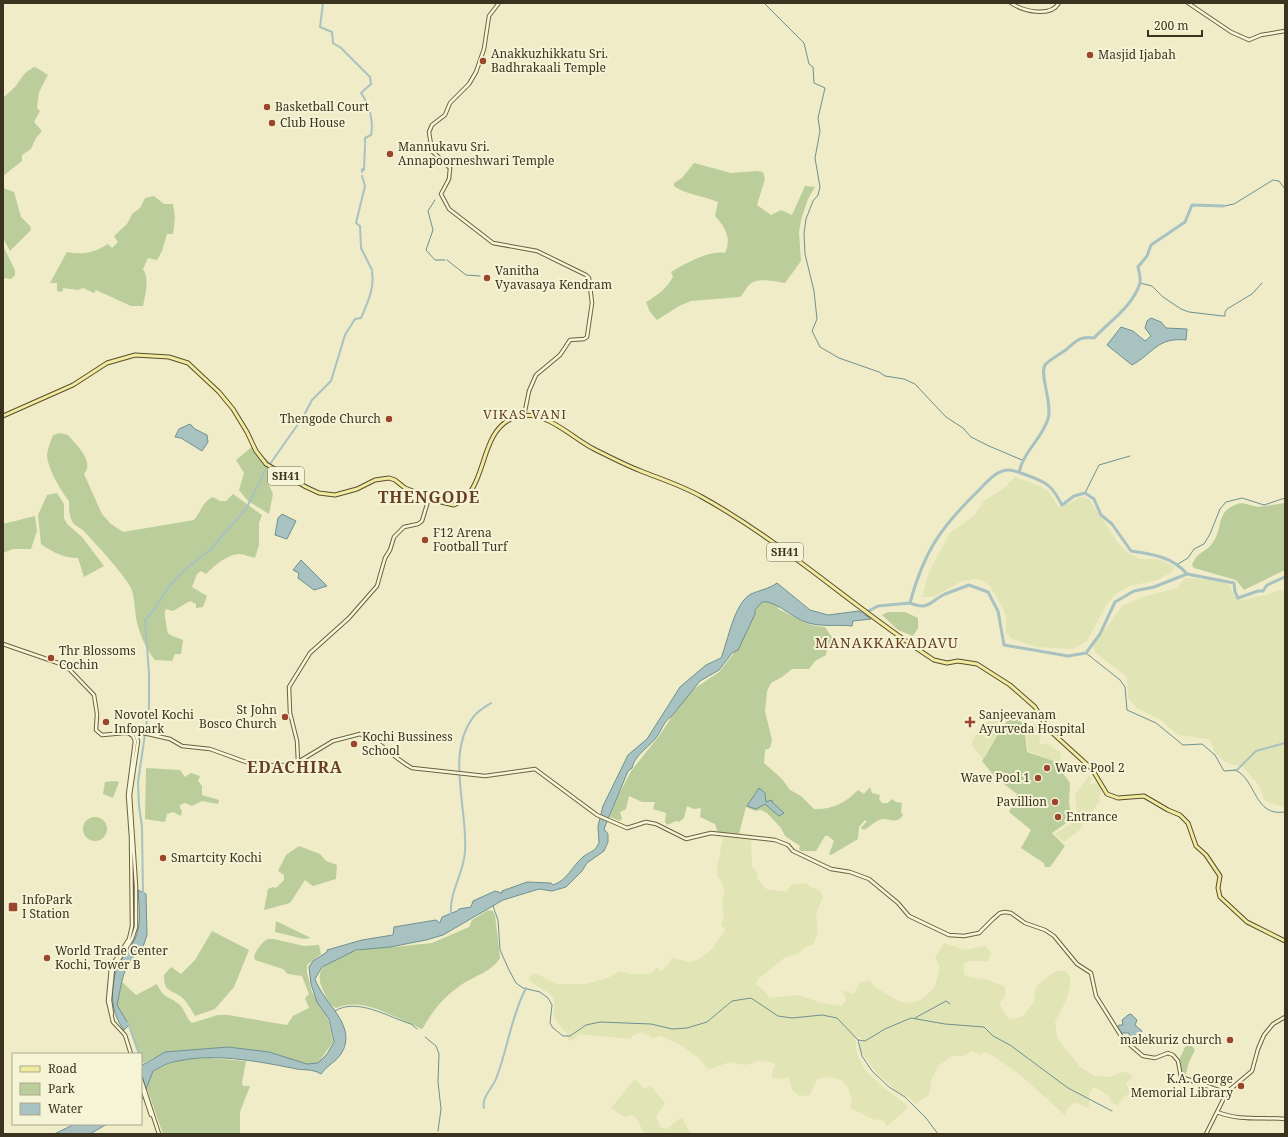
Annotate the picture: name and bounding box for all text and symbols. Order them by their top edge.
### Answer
scale bar [1148,12,1202,38]
text: 200 m [1154,17,1189,34]
place label: Anakkuzhikkatu Sri. Badhrakaali Temple [491,45,608,76]
place label: Masjid Ijabah [1098,46,1176,63]
marker: Masjid Ijabah [1085,50,1095,60]
marker: Anakkuzhikkatu Sri. Badhrakaali Temple [478,56,488,66]
place label: Basketball Court [275,98,369,115]
marker: Basketball Court [262,102,272,112]
place label: Club House [280,114,345,131]
marker: Club House [267,118,277,128]
place label: Mannukavu Sri. Annapoorneshwari Temple [398,138,555,169]
marker: Mannukavu Sri. Annapoorneshwari Temple [385,149,395,159]
place label: Vanitha Vyavasaya Kendram [495,262,612,293]
marker: Vanitha Vyavasaya Kendram [482,273,492,283]
district label: VIKAS VANI [483,405,567,423]
place label: Thengode Church [280,410,381,427]
marker: Thengode Church [384,414,394,424]
road number: SH41 [268,467,304,485]
district label: THENGODE [378,486,480,508]
place label: F12 Arena Football Turf [433,524,509,555]
marker: F12 Arena Football Turf [420,535,430,545]
road number: SH41 [767,543,803,561]
district label: MANAKKAKADAVU [815,633,959,652]
place label: Thr Blossoms Cochin [59,642,136,673]
marker: Thr Blossoms Cochin [46,653,56,663]
place label: St John Bosco Church [199,701,277,732]
place label: Novotel Kochi Infopark [114,706,194,737]
place label: Sanjeevanam Ayurveda Hospital [979,706,1086,737]
marker: St John Bosco Church [280,712,290,722]
marker: Sanjeevanam Ayurveda Hospital [964,716,976,728]
marker: Novotel Kochi Infopark [101,717,111,727]
place label: Kochi Bussiness School [362,728,453,759]
marker: Kochi Bussiness School [349,739,359,749]
district label: EDACHIRA [247,756,343,778]
place label: Wave Pool 2 [1055,759,1125,776]
marker: Wave Pool 2 [1042,763,1052,773]
place label: Wave Pool 1 [960,769,1030,786]
marker: Wave Pool 1 [1033,773,1043,783]
place label: Pavillion [996,793,1047,810]
marker: Pavillion [1050,797,1060,807]
place label: Entrance [1066,808,1118,825]
marker: Entrance [1053,812,1063,822]
place label: Smartcity Kochi [171,849,262,866]
marker: Smartcity Kochi [158,853,168,863]
place label: InfoPark I Station [22,891,73,922]
marker: InfoPark I Station [7,901,19,913]
place label: World Trade Center Kochi, Tower B [55,942,168,973]
marker: World Trade Center Kochi, Tower B [42,953,52,963]
place label: malekuriz church [1120,1031,1222,1048]
marker: malekuriz church [1225,1035,1235,1045]
legend [12,1053,142,1125]
text: Road [48,1060,78,1077]
place label: K.A. George Memorial Library [1131,1070,1233,1101]
text: Park [48,1080,76,1097]
marker: K.A. George Memorial Library [1236,1081,1246,1091]
text: Water [48,1100,83,1117]

